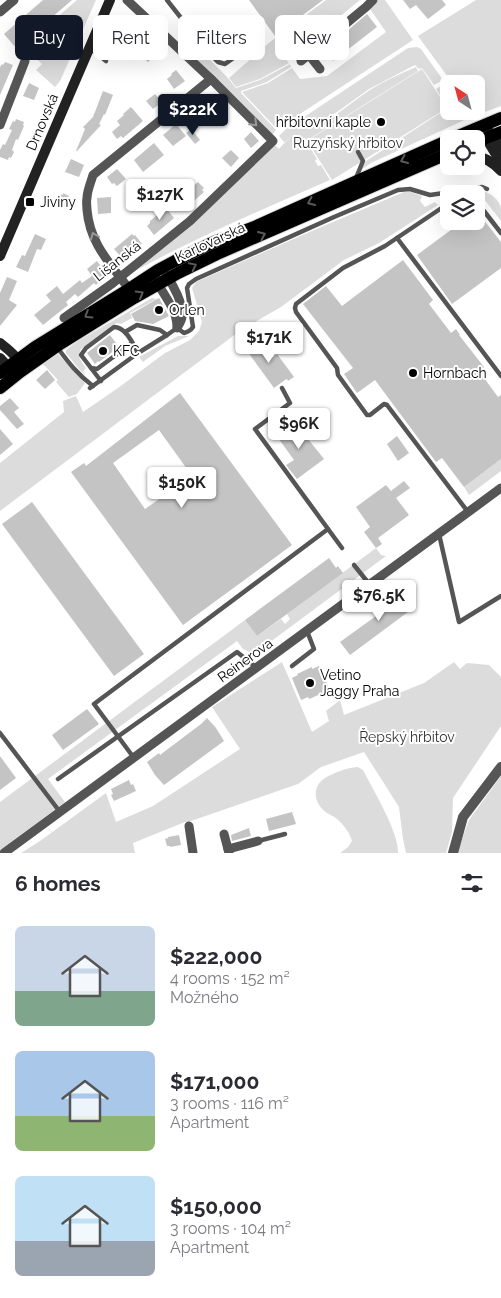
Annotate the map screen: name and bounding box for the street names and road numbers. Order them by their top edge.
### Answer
street label: Drnovská [23,91,61,153]
street label: Karlovarská [173,219,247,265]
street label: Lišanská [90,238,144,284]
street label: Reinerova [214,635,276,685]

